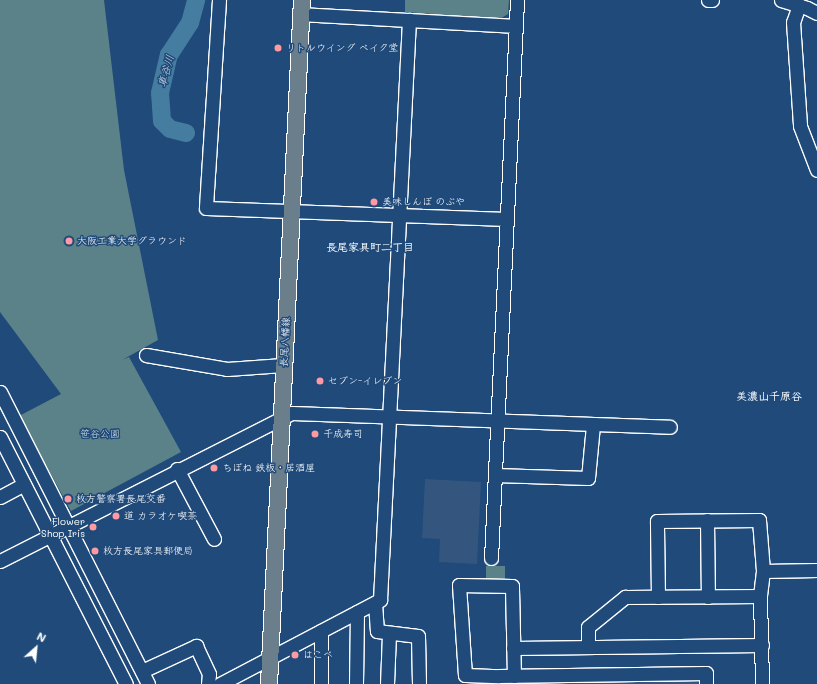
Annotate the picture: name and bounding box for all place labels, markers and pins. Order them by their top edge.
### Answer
place label: リトルウイング ベイク堂 [286,42,399,54]
marker: リトルウイング ベイク堂 [273,43,283,53]
place label: 美味しんぼ のぶや [382,196,465,208]
marker: 美味しんぼ のぶや [369,197,379,207]
place label: 大阪工業大学グラウンド [77,235,187,247]
marker: 大阪工業大学グラウンド [64,236,74,246]
place label: セブン-イレブン [328,375,402,387]
marker: セブン-イレブン [315,376,325,386]
place label: 千成寿司 [323,428,363,440]
marker: 千成寿司 [310,429,320,439]
place label: ちぼね 鉄板・居酒屋 [222,462,315,474]
marker: ちぼね 鉄板・居酒屋 [209,463,219,473]
place label: 枚方警察署長尾交番 [76,493,166,505]
marker: 枚方警察署長尾交番 [63,494,73,504]
place label: 道 カラオケ喫茶 [124,510,197,522]
marker: 道 カラオケ喫茶 [111,511,121,521]
place label: Flower Shop Iris [41,515,85,538]
marker: Flower Shop Iris [88,522,98,532]
place label: 枚方長尾家具郵便局 [103,545,193,557]
marker: 枚方長尾家具郵便局 [90,546,100,556]
place label: はこべ [303,649,333,661]
marker: はこべ [290,650,300,660]

